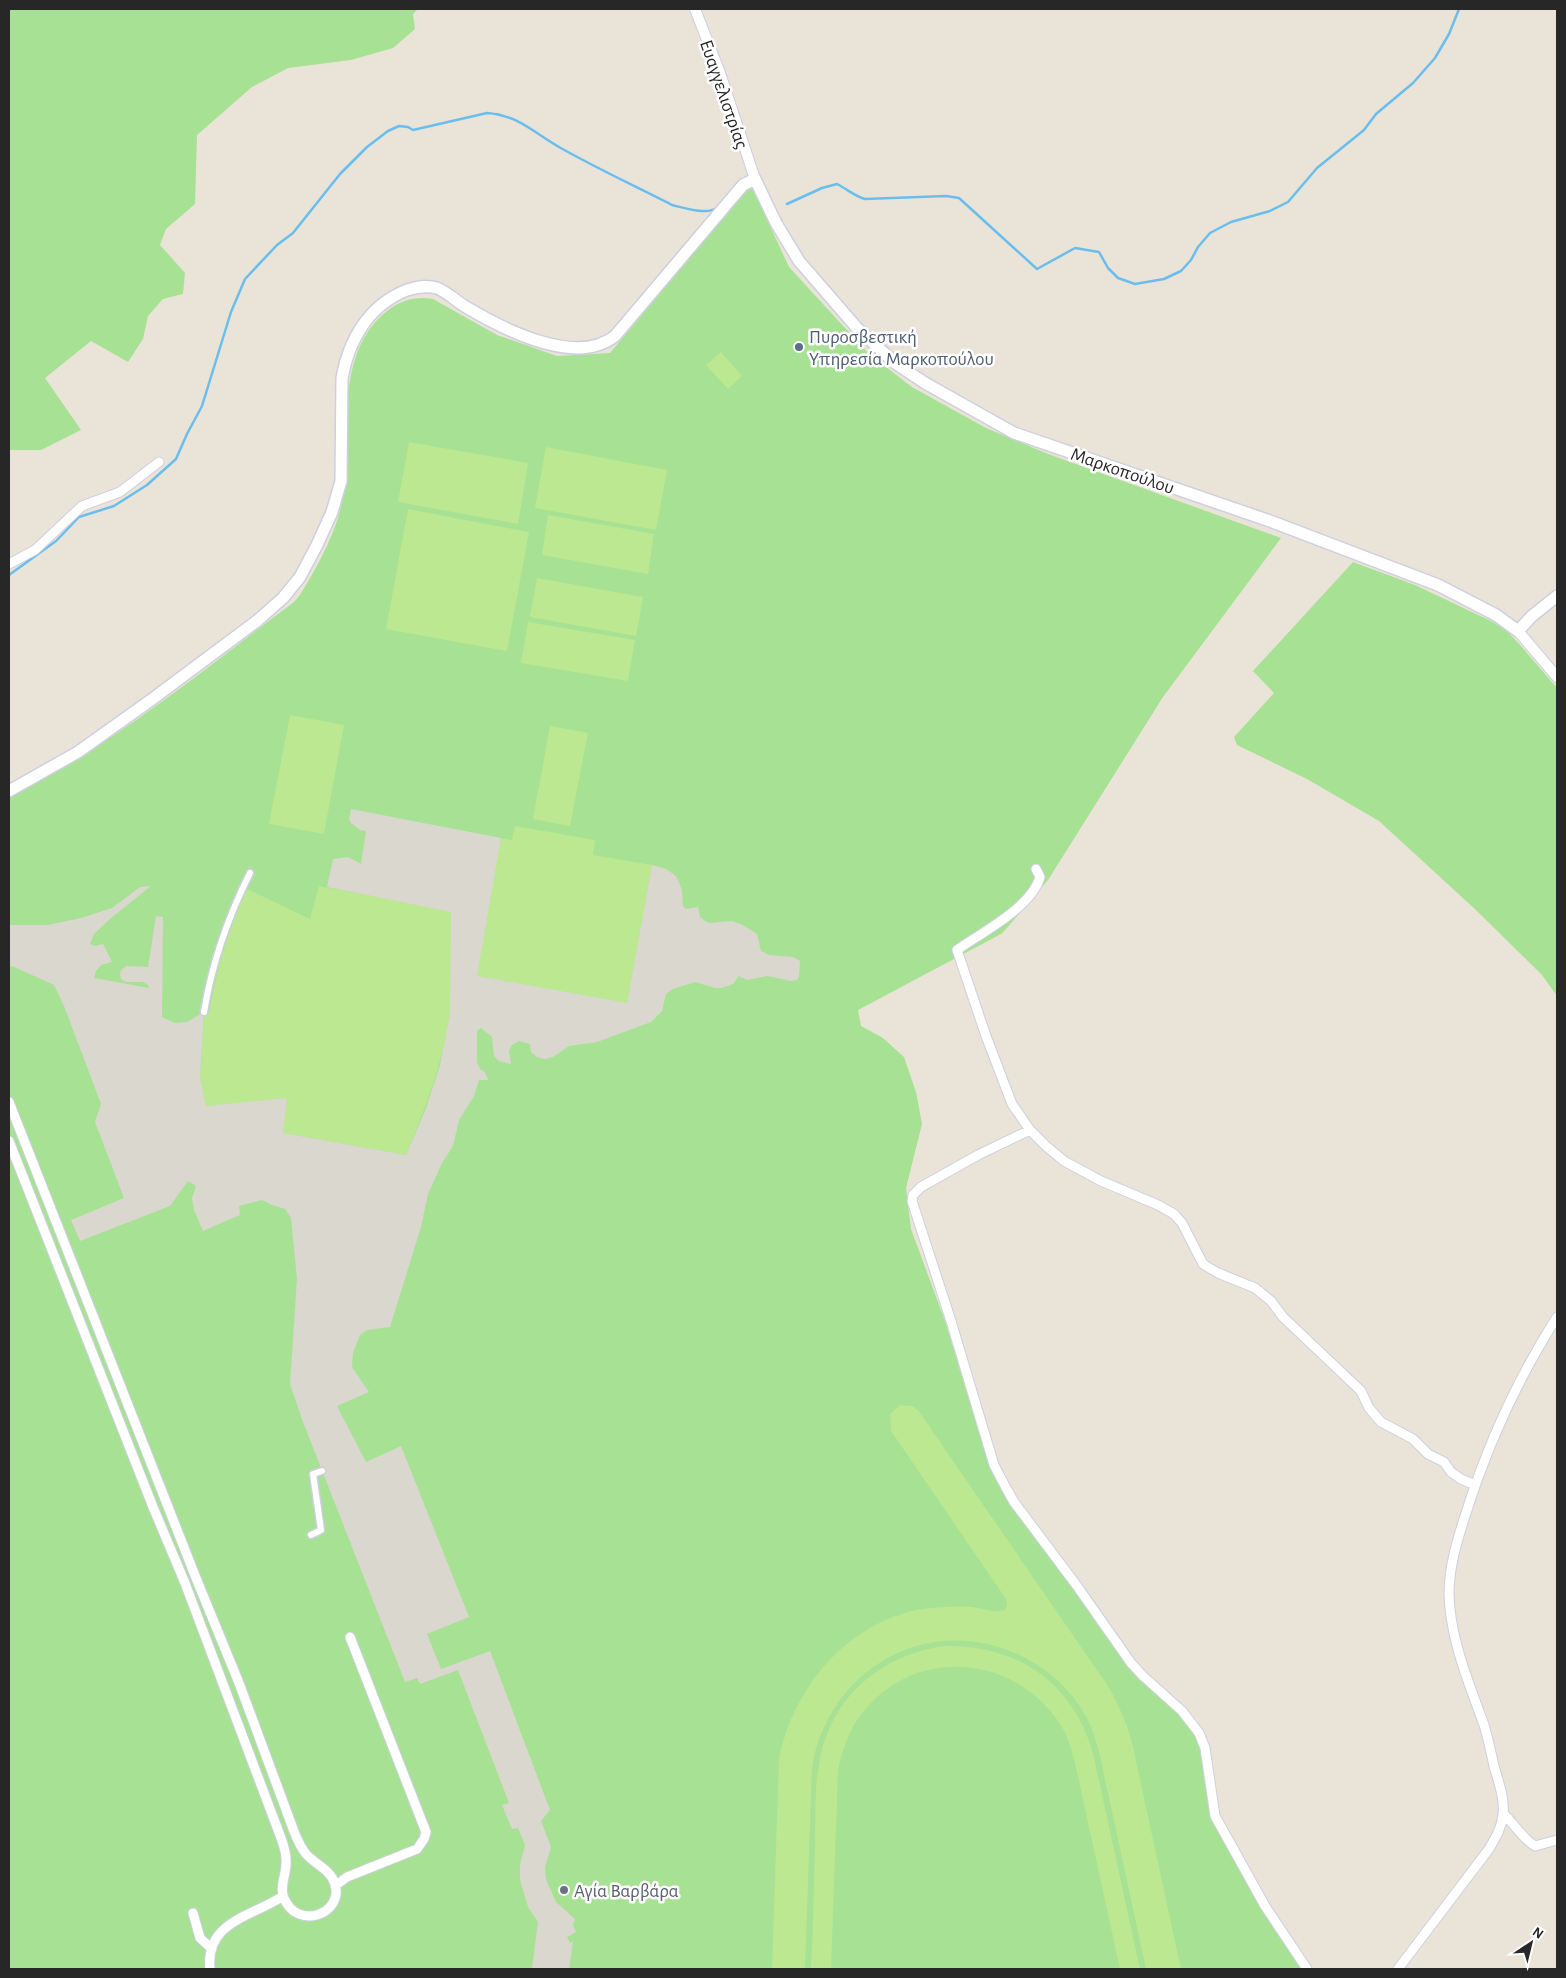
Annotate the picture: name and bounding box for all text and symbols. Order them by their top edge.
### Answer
street label: Ευαγγελιστρίας [696,38,751,151]
place label: Πυροσβεστική Υπηρεσία Μαρκοπούλου [809,328,994,369]
marker: Πυροσβεστική Υπηρεσία Μαρκοπούλου [793,341,805,353]
street label: Μαρκοπούλου [1068,445,1177,498]
place label: Αγία Βαρβάρα [574,1882,679,1901]
marker: Αγία Βαρβάρα [558,1884,570,1896]
north arrow [1506,1918,1556,1968]
text: N [1530,1925,1546,1942]

